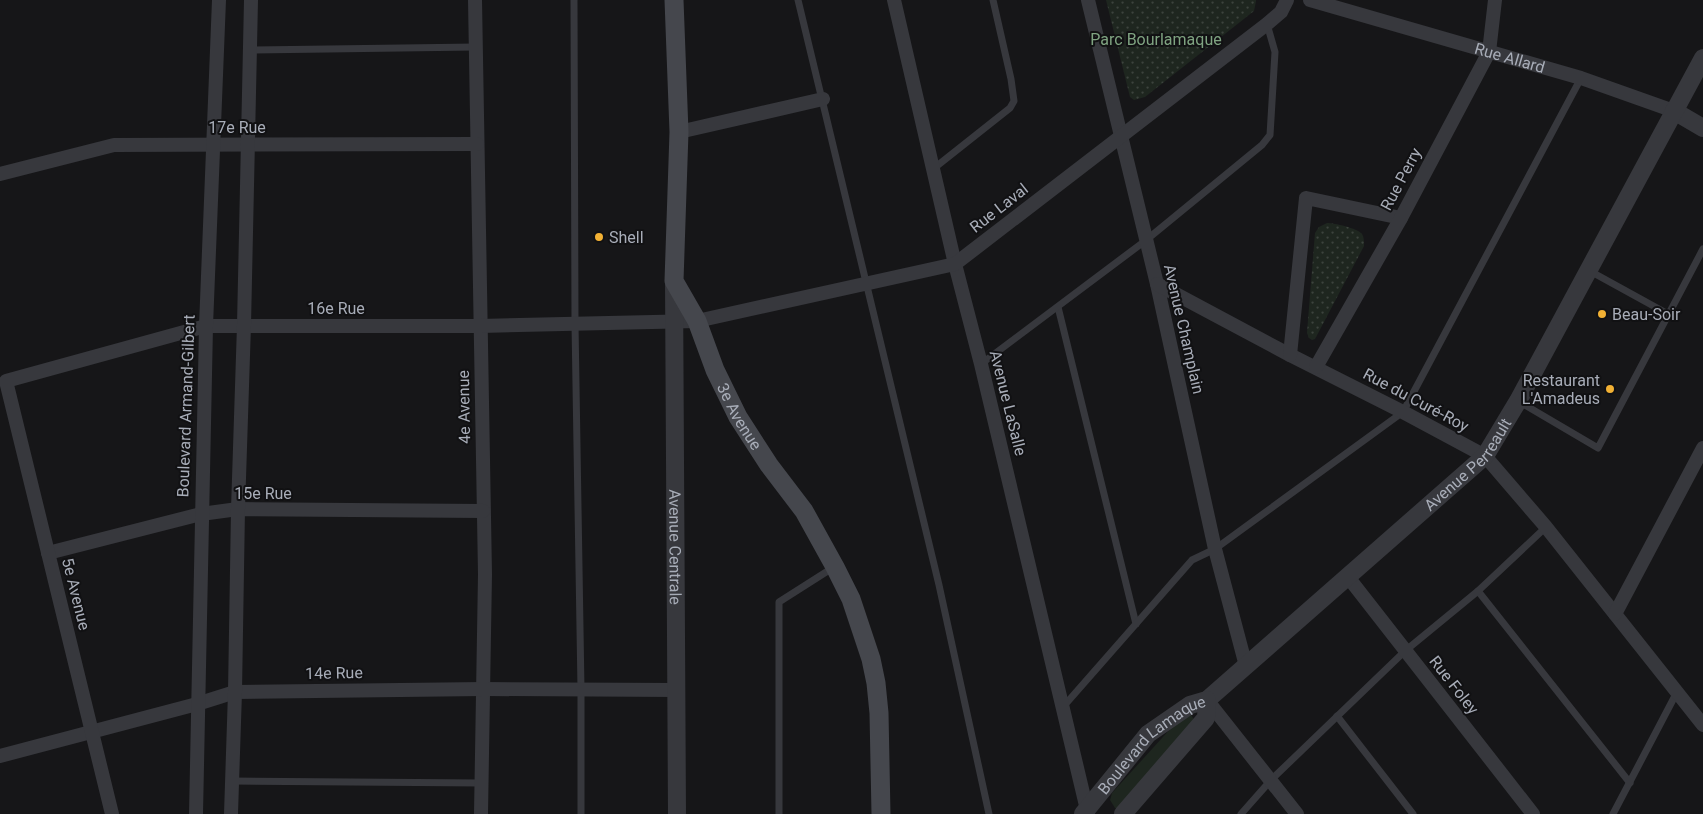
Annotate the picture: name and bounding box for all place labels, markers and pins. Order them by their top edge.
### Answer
place label: Shell [609,228,644,247]
marker: Shell [593,231,605,243]
place label: Beau-Soir [1612,305,1681,324]
marker: Beau-Soir [1596,308,1608,320]
place label: Restaurant L'Amadeus [1522,371,1600,408]
marker: Restaurant L'Amadeus [1604,383,1616,395]

